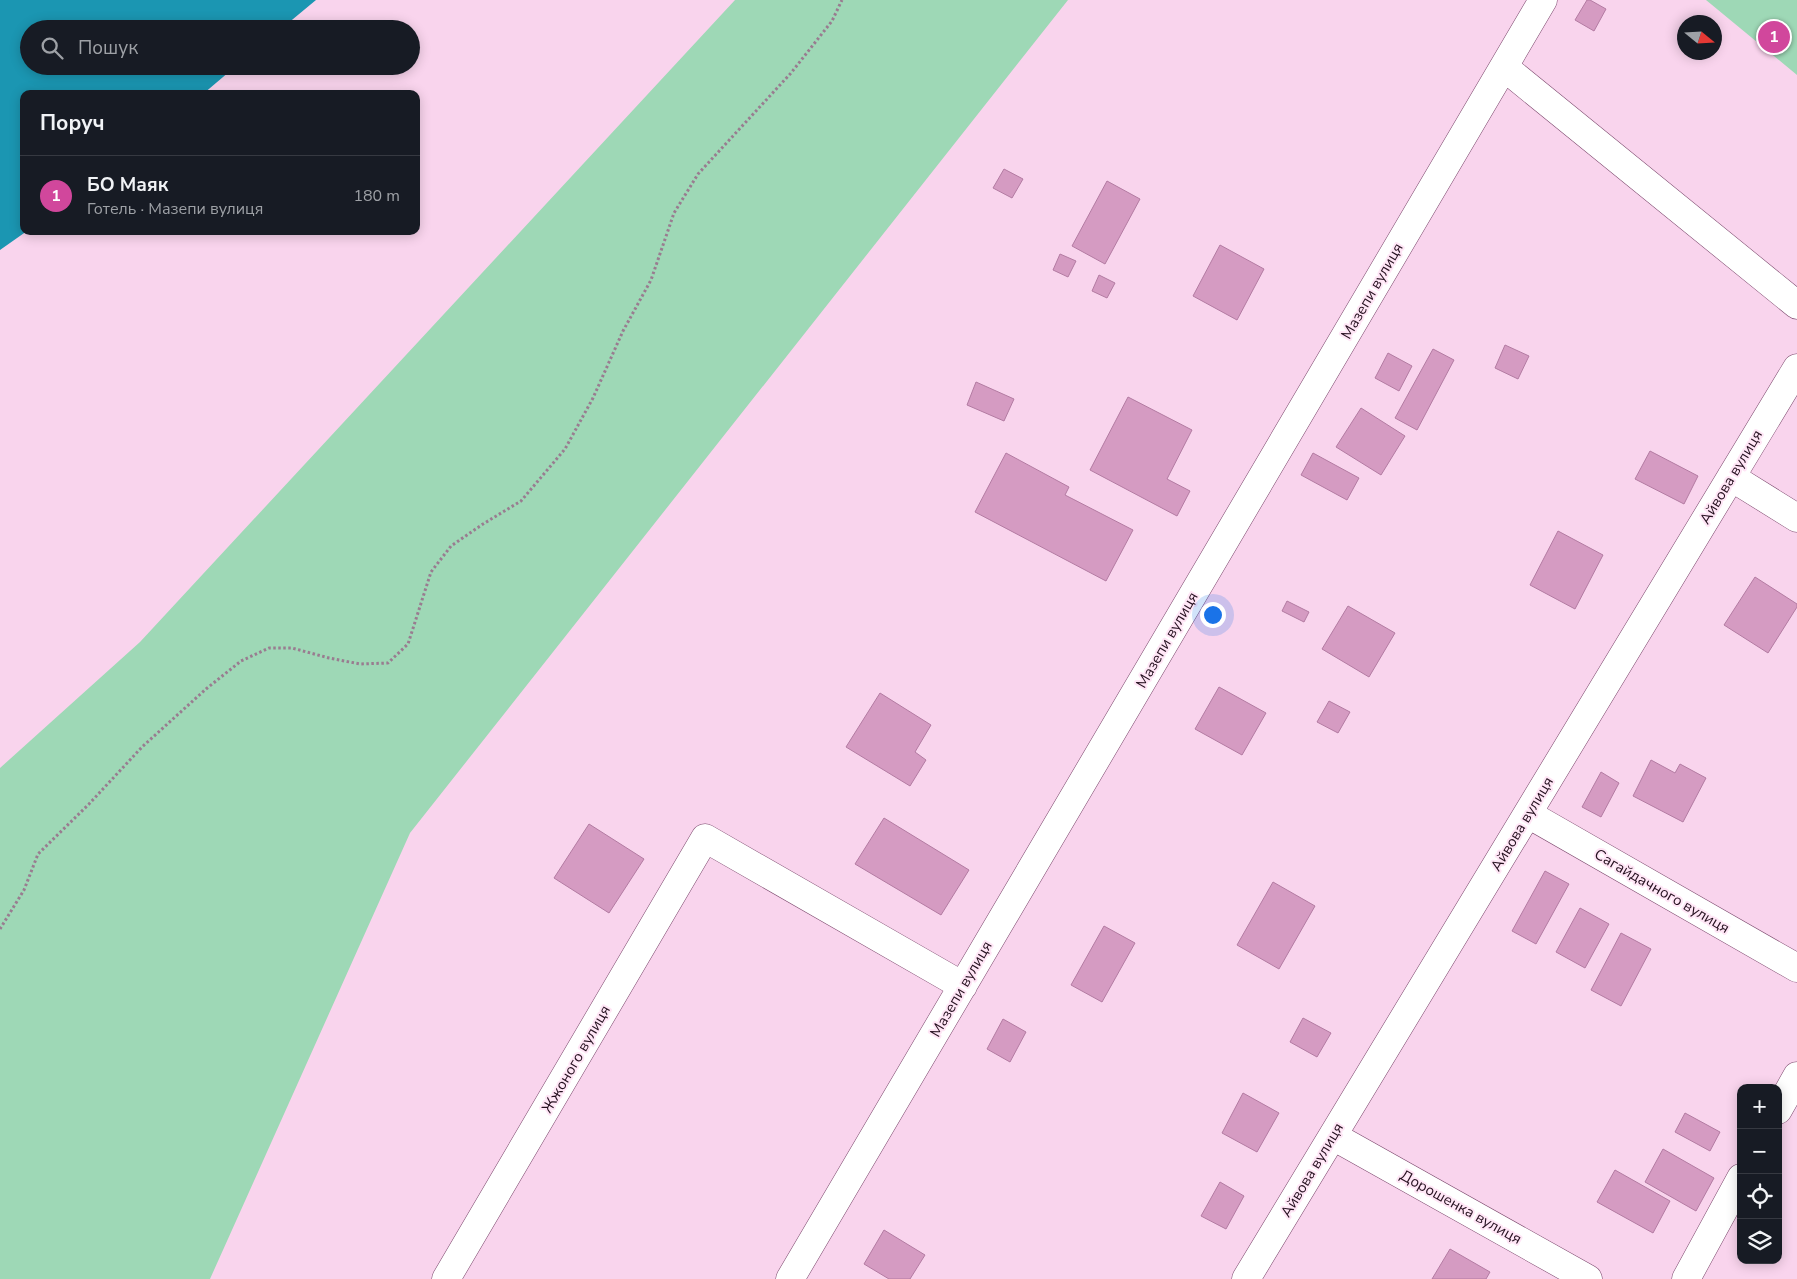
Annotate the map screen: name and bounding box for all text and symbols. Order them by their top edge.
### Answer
north arrow [1677,15,1722,60]
pin: 1 [1758,18,1790,56]
search box [20,20,420,75]
icon: search [38,34,66,62]
text: Пошук [78,35,138,61]
text: Поруч [40,109,105,137]
text: БО Маяк [87,172,168,198]
text: 1 [51,185,61,207]
text: 180 m [353,185,400,207]
text: Готель · Мазепи вулиця [87,198,263,220]
street label: Мазепи вулиця [1336,239,1408,343]
street label: Айвова вулиця [1695,426,1767,528]
street label: Мазепи вулиця [1131,588,1203,692]
your location [1200,602,1226,628]
street label: Айвова вулиця [1486,773,1558,875]
street label: Сагайдачного вулиця [1591,844,1733,938]
street label: Мазепи вулиця [925,937,997,1041]
street label: Жжоного вулиця [537,1002,615,1116]
map controls [1737,1084,1782,1264]
button: + [1737,1084,1782,1129]
street label: Айвова вулиця [1276,1119,1348,1221]
button: − [1737,1129,1782,1174]
street label: Дорошенка вулиця [1397,1165,1525,1249]
button: locate [1737,1174,1782,1219]
button: layers [1737,1219,1782,1264]

